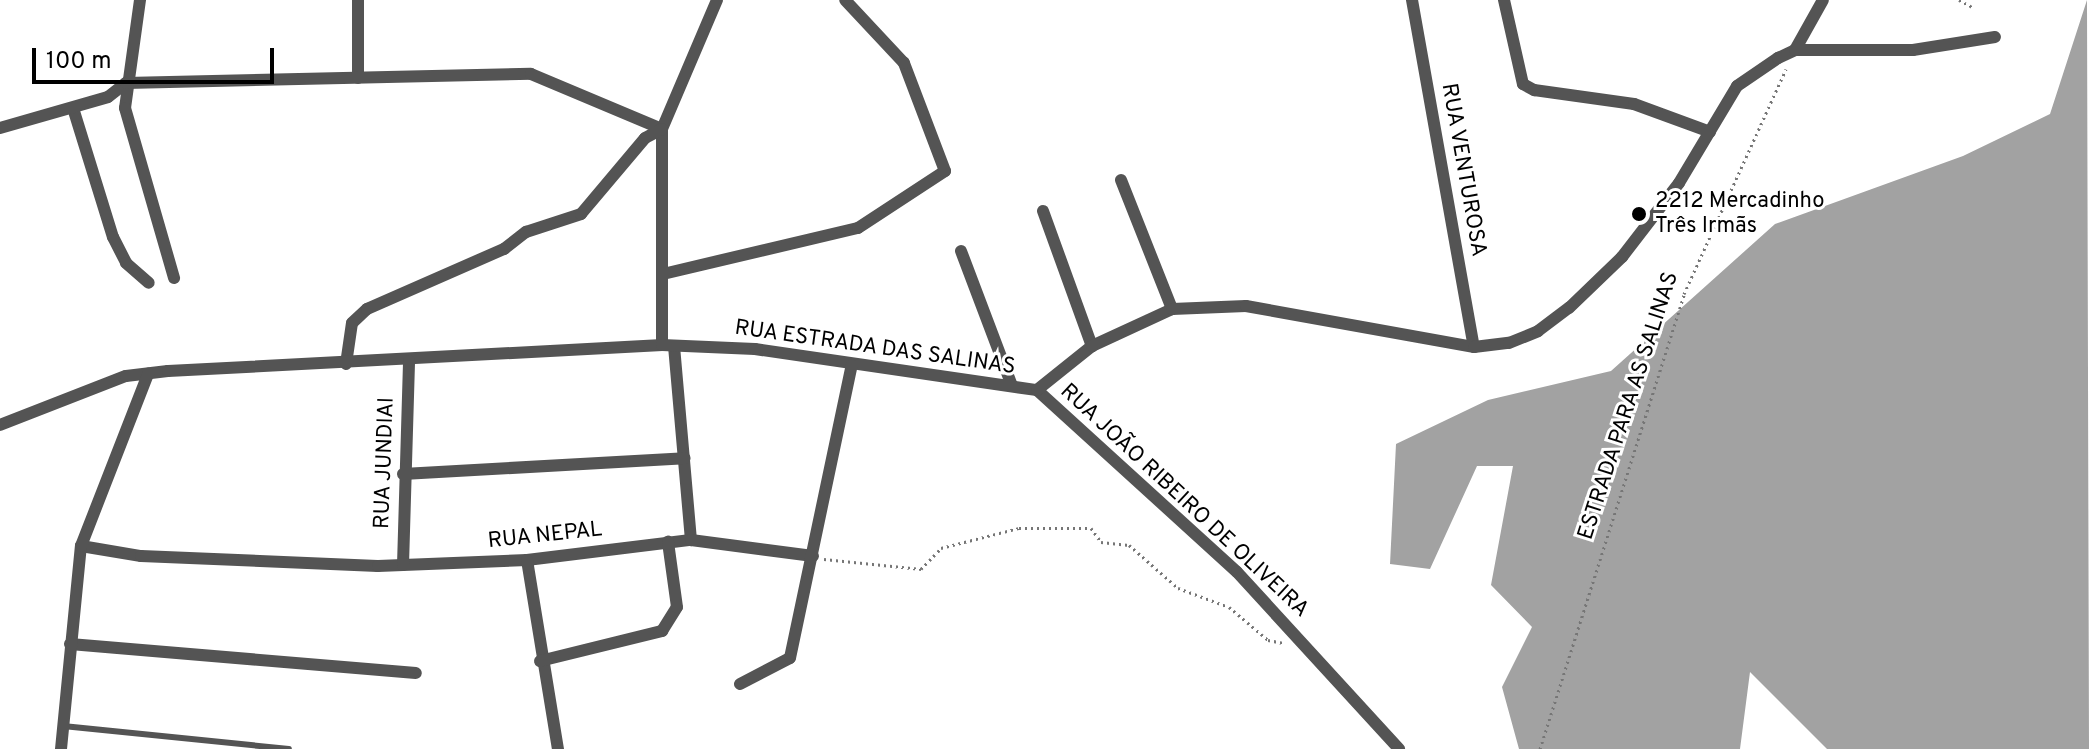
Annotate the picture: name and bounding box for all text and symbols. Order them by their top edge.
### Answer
scale bar [36,32,278,82]
text: 100 m [46,47,112,77]
street label: RUA VENTUROSA [1435,80,1491,260]
place label: 2212 Mercadinho Três Irmãs [1655,188,1825,240]
marker: 2212 Mercadinho Três Irmãs [1630,205,1648,223]
street label: ESTRADA PARA AS SALINAS [1573,268,1685,544]
street label: RUA ESTRADA DAS SALINAS [732,315,1018,381]
street label: RUA JOÃO RIBEIRO DE OLIVEIRA [1054,378,1314,624]
street label: RUA JUNDIAI [369,396,401,530]
street label: RUA NEPAL [486,517,604,555]

